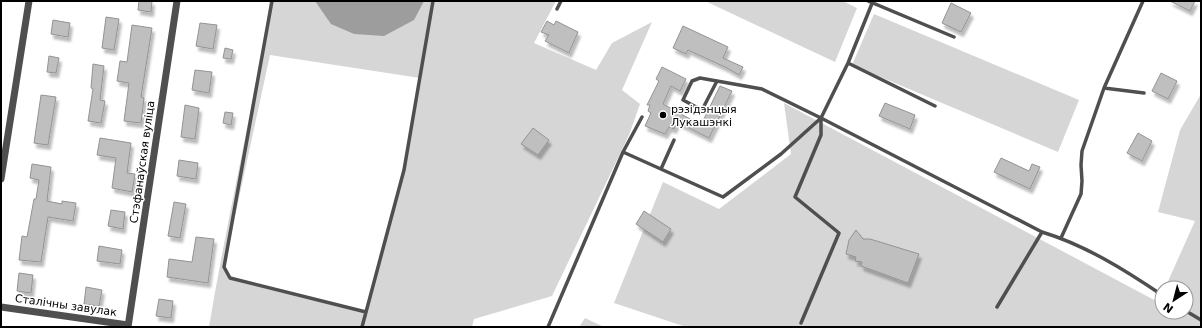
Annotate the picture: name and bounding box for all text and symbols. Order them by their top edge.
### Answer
street label: Стэфанаўская вуліца [127,100,158,224]
place label: рэзідэнцыя Лукашэнкі [671,103,737,129]
marker: рэзідэнцыя Лукашэнкі [658,110,668,120]
north arrow [1154,280,1194,320]
street label: Сталічны завулак [14,292,118,319]
text: N [1161,300,1176,316]

